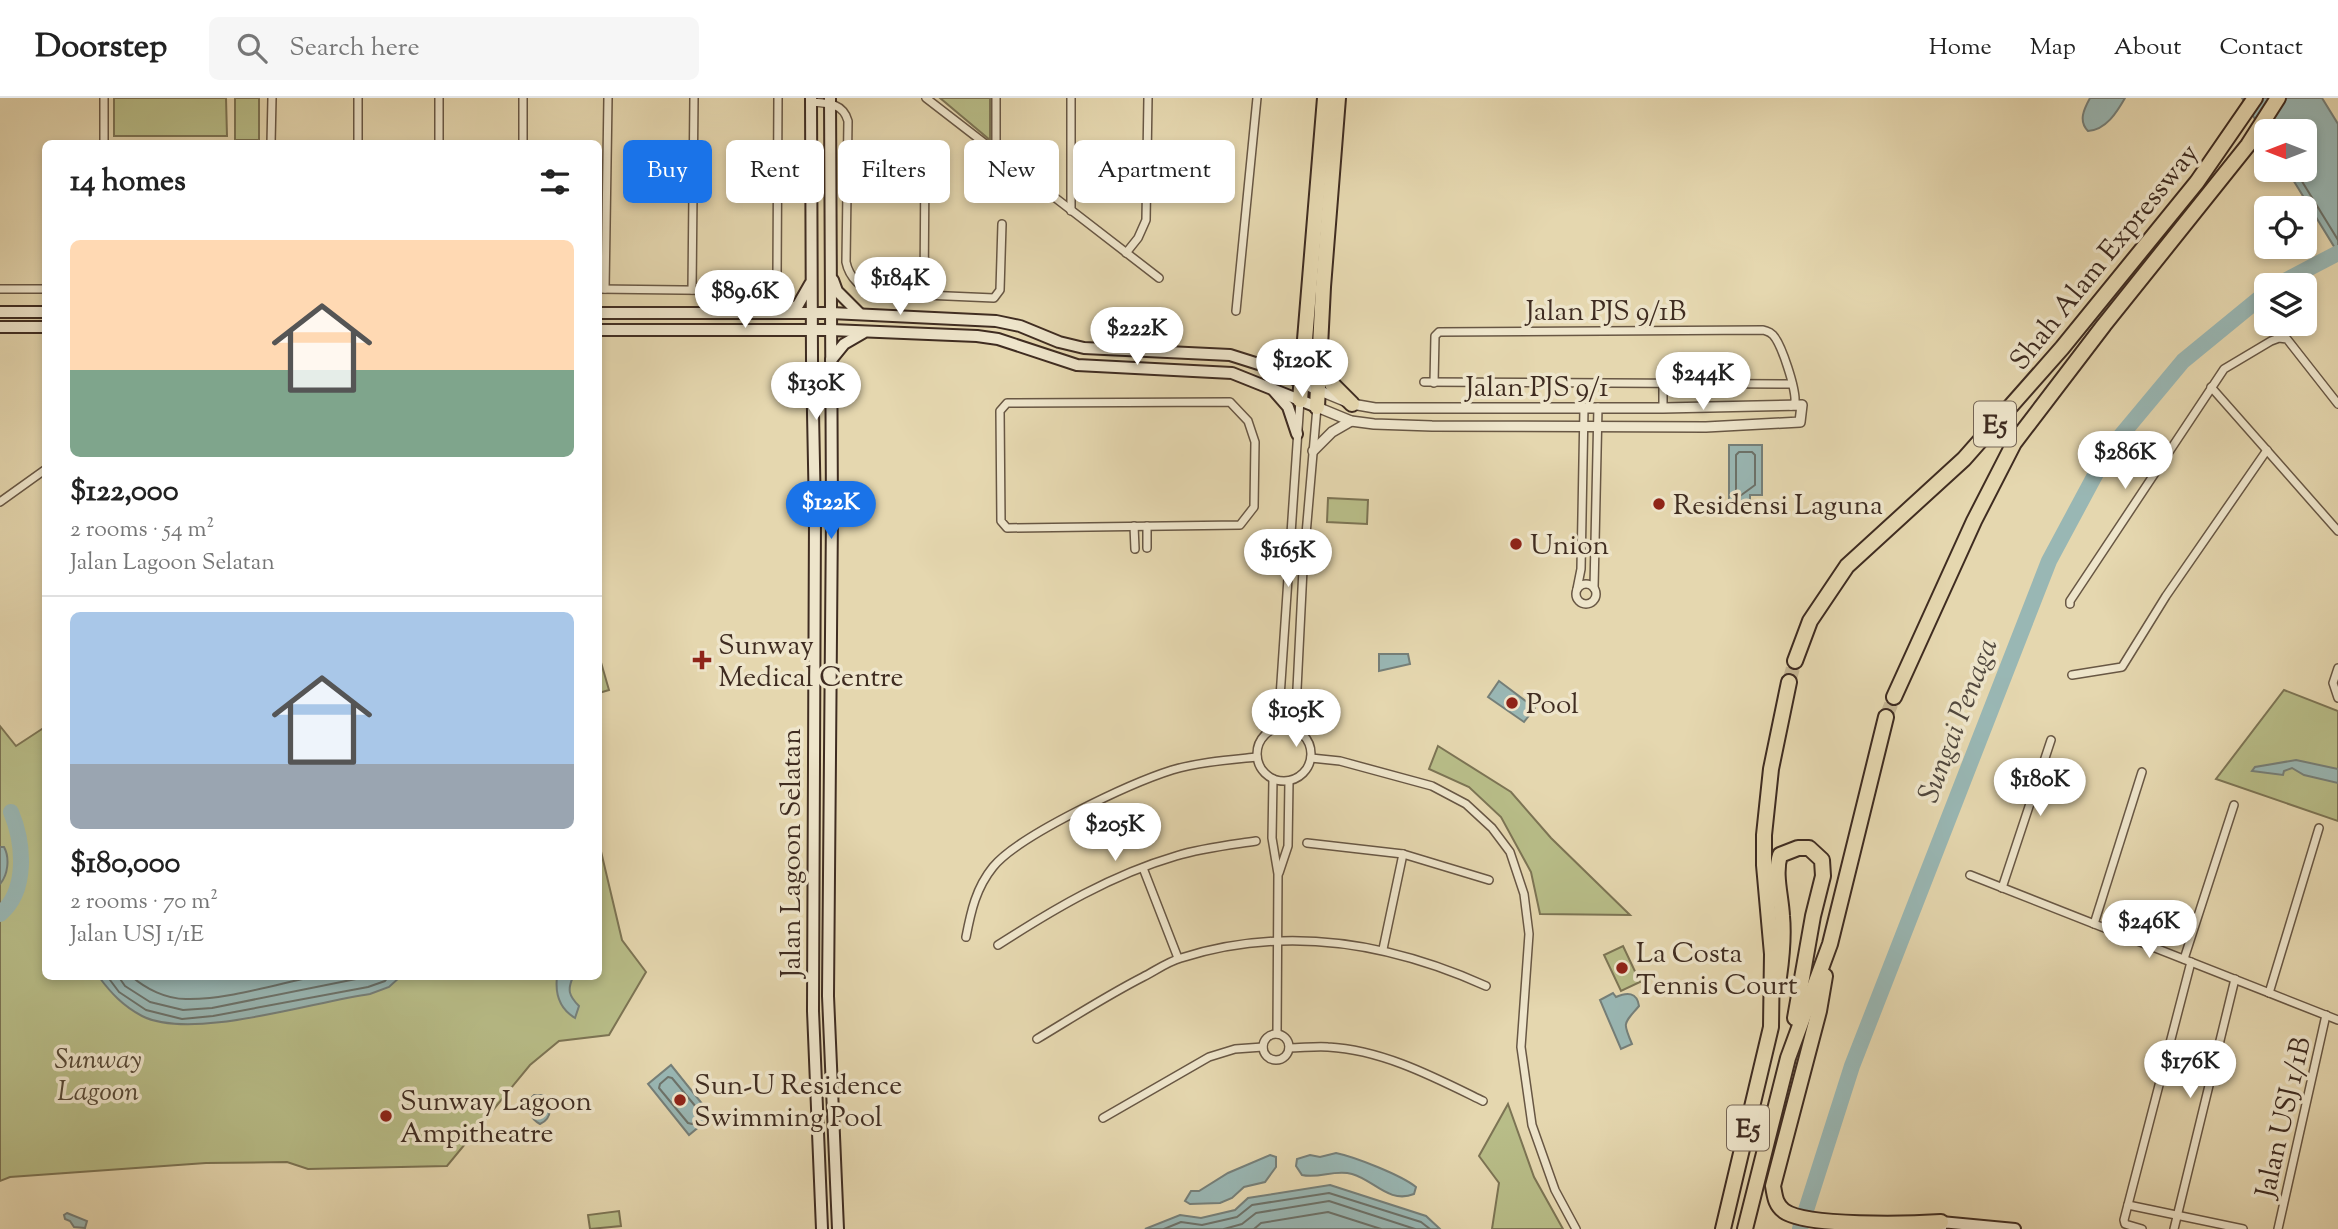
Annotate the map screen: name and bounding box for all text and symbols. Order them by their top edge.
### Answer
search box [209,17,699,80]
text: Doorstep [35,24,167,72]
icon: search [233,29,271,67]
text: Search here [289,30,420,67]
text: Home [1929,31,1992,65]
text: Map [2030,31,2076,65]
text: About [2114,31,2181,65]
text: Contact [2219,31,2303,65]
north arrow [2254,119,2317,182]
map controls [2254,119,2317,336]
street label: Shah Alam Expressway [2001,136,2209,380]
chip: Buy [623,140,712,203]
chip: Rent [726,140,824,203]
chip: Filters [838,140,950,203]
chip: New [964,140,1059,203]
chip: Apartment [1073,140,1235,203]
text: 14 homes [70,161,186,204]
icon: filters [536,163,574,201]
button: locate [2254,196,2317,259]
pin: $184K [851,258,949,317]
text: $184K [870,263,930,296]
pin: $89.6K [688,271,802,330]
button: layers [2254,273,2317,336]
text: $89.6K [711,276,779,309]
icon: home [259,285,385,411]
street label: Jalan PJS 9/1B [1524,293,1686,333]
pin: $222K [1088,308,1186,367]
text: $222K [1106,313,1168,346]
pin: $120K [1253,340,1351,399]
text: $120K [1272,345,1332,378]
pin: $244K [1654,352,1752,412]
text: $244K [1672,358,1734,391]
pin: $130K [767,362,865,422]
text: $130K [787,368,845,401]
street label: Jalan PJS 9/1 [1464,369,1608,409]
road number: E5 [1974,402,2016,446]
pin: $286K [2076,432,2174,491]
text: $286K [2094,437,2156,470]
text: $122,000 [70,471,179,514]
pin: $122K [782,482,880,541]
text: $122K [802,487,860,520]
place label: Residensi Laguna [1673,487,1883,527]
marker: Residensi Laguna [1651,496,1667,512]
text: 2 rooms · 54 m² [70,514,214,547]
place label: Union [1530,527,1609,567]
pin: $165K [1239,530,1337,589]
text: $165K [1260,535,1316,568]
marker: Union [1508,536,1524,552]
text: Jalan Lagoon Selatan [70,547,275,580]
place label: Sunway Medical Centre [718,627,904,699]
water label: Sungai Penaga [1908,633,2010,809]
marker: Sunway Medical Centre [692,650,712,670]
icon: home [259,657,385,783]
place label: Pool [1526,686,1579,726]
pin: $105K [1247,690,1345,749]
text: $105K [1268,695,1324,728]
marker: Pool [1504,695,1520,711]
street label: Jalan Lagoon Selatan [773,728,813,980]
pin: $180K [1991,758,2089,818]
text: $180K [2010,764,2070,797]
pin: $205K [1066,804,1164,863]
text: $205K [1085,809,1145,842]
text: $180,000 [70,843,181,886]
text: 2 rooms · 70 m² [70,886,218,919]
pin: $246K [2100,900,2198,960]
text: $246K [2118,906,2180,939]
text: Jalan USJ 1/1E [70,919,204,952]
place label: La Costa Tennis Court [1636,935,1798,1007]
marker: La Costa Tennis Court [1614,960,1630,976]
street label: Jalan USJ 1/1B [2247,1033,2323,1204]
pin: $176K [2141,1040,2239,1100]
park label: Sunway Lagoon [54,1041,142,1113]
text: $176K [2160,1046,2220,1079]
place label: Sun-U Residence Swimming Pool [694,1067,902,1139]
place label: Sunway Lagoon Ampitheatre [400,1083,592,1155]
marker: Sun-U Residence Swimming Pool [672,1092,688,1108]
road number: E5 [1727,1105,1769,1150]
marker: Sunway Lagoon Ampitheatre [378,1108,394,1124]

